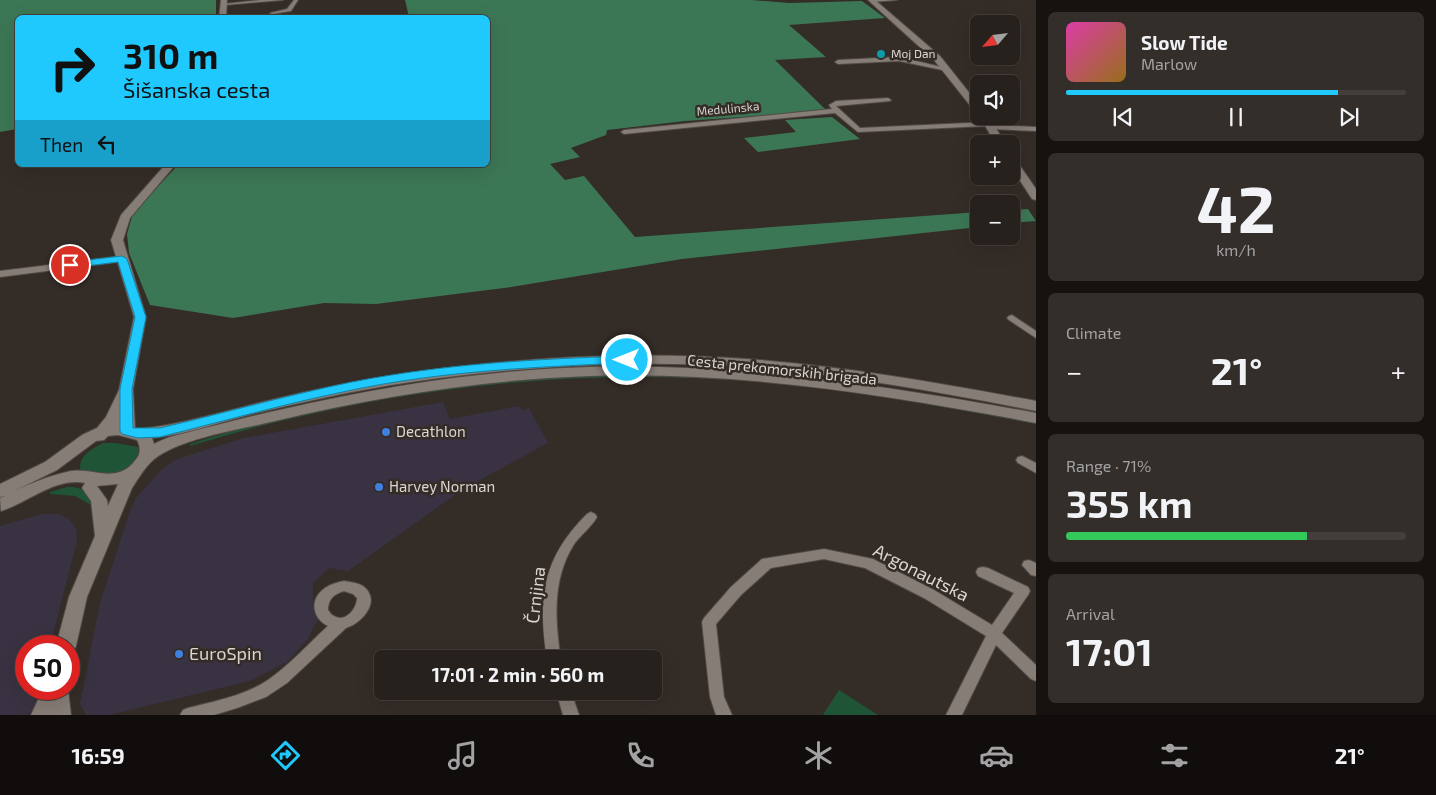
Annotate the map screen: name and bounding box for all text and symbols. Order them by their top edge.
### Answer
north arrow [970,15,1020,65]
map controls [970,15,1020,245]
text: Slow Tide [1141,31,1228,54]
text: 310 m [123,34,218,76]
icon: right [40,35,105,100]
place label: Moj Dan [891,46,936,61]
marker: Moj Dan [875,48,887,60]
text: Marlow [1141,54,1197,73]
button: sound [970,75,1020,125]
text: Šišanska cesta [123,76,270,102]
street label: Medulinska [696,98,760,118]
icon: previous [1109,103,1137,131]
icon: pause [1222,103,1250,131]
icon: next [1335,103,1363,131]
icon: left [93,130,121,158]
text: Then [40,133,83,156]
button: + [970,135,1020,185]
text: 42 [1196,168,1276,246]
button: − [970,195,1020,245]
text: km/h [1216,240,1256,259]
pin [49,244,91,286]
icon: arrive [56,251,84,279]
text: Climate [1066,323,1121,342]
position arrow [600,333,652,385]
text: 21° [1211,347,1262,393]
street label: Cesta prekomorskih brigada [686,350,878,388]
text: − [1066,354,1082,388]
text: + [1391,354,1406,388]
place label: Decathlon [396,422,466,440]
marker: Decathlon [380,426,392,438]
text: Range · 71% [1066,456,1151,475]
place label: Harvey Norman [389,477,495,495]
text: 355 km [1066,480,1192,526]
marker: Harvey Norman [373,481,385,493]
street label: Argonautska [870,539,973,606]
street label: Črnjina [521,565,549,625]
text: Arrival [1066,604,1115,623]
text: 17:01 [1066,628,1153,674]
speed limit sign: 50 [15,635,80,700]
place label: EuroSpin [189,642,262,664]
marker: EuroSpin [173,648,185,660]
text: 17:01 · 2 min · 560 m [432,663,604,686]
icon: directions [268,738,303,773]
icon: music [445,738,480,773]
icon: phone [623,738,658,773]
icon: climate [801,738,836,773]
icon: car [979,738,1014,773]
icon: filters [1157,738,1192,773]
text: 16:59 [71,742,125,768]
text: 21° [1335,742,1365,768]

